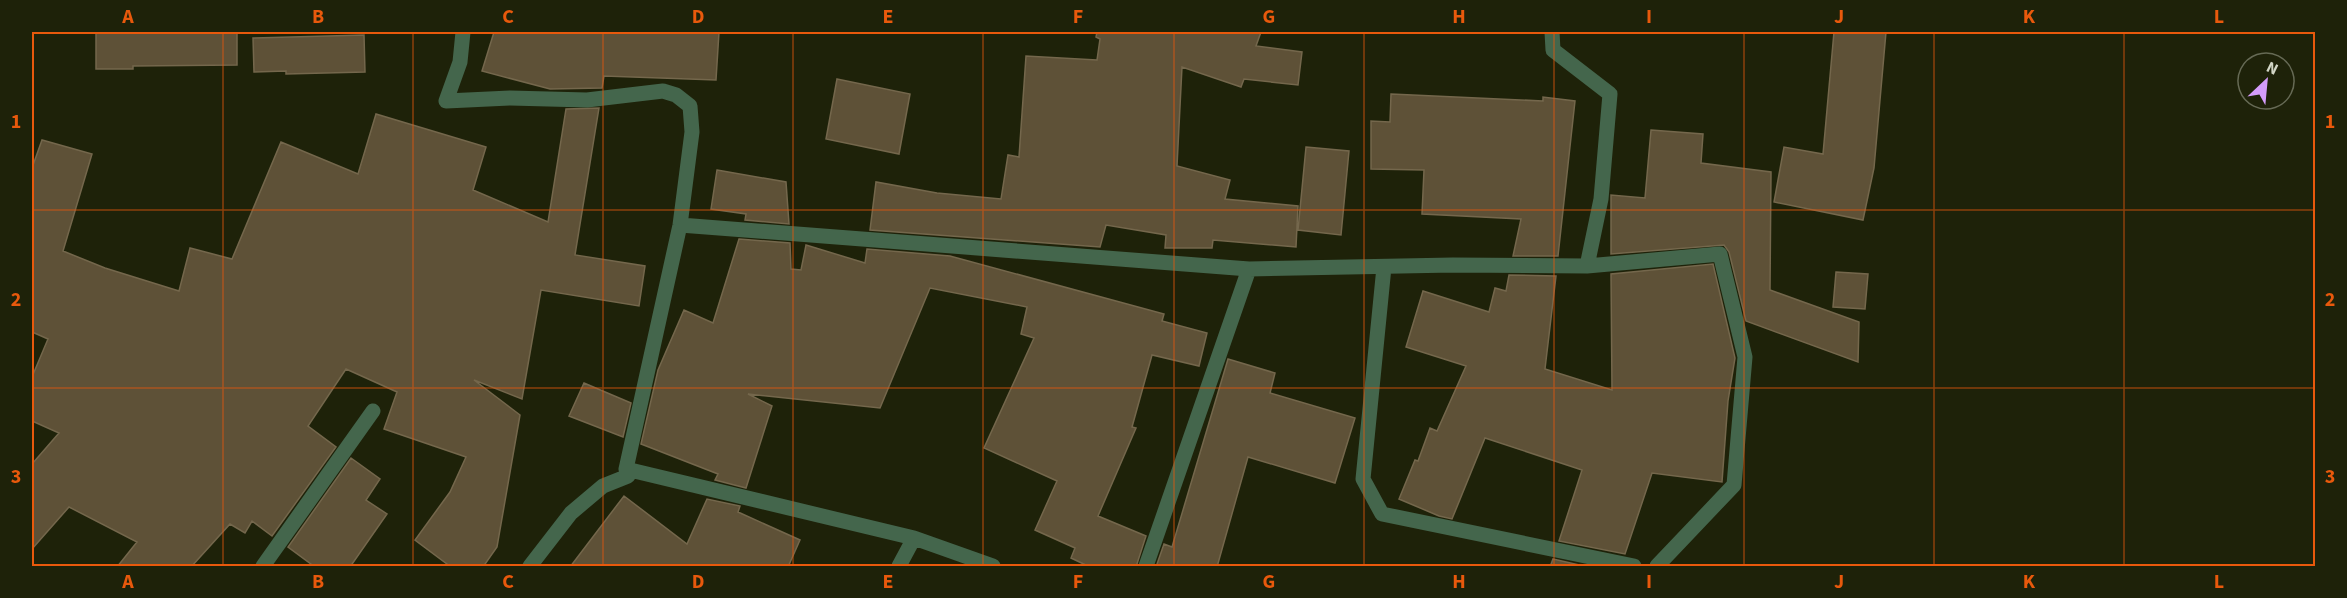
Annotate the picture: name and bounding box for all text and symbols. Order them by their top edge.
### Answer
text: A [121,3,134,31]
text: B [312,3,324,31]
text: C [502,3,514,31]
text: D [692,3,704,31]
text: E [883,3,893,31]
text: F [1073,3,1083,31]
text: G [1263,3,1275,31]
text: H [1452,3,1466,31]
text: I [1646,3,1652,31]
text: J [1834,3,1844,31]
text: K [2023,3,2036,31]
text: L [2214,3,2224,31]
north arrow [2236,51,2296,111]
text: N [2263,56,2282,81]
text: 1 [11,108,21,136]
text: 1 [2325,108,2335,136]
text: 2 [11,286,21,314]
text: 2 [2325,286,2335,314]
text: 3 [11,463,21,491]
text: 3 [2325,463,2335,491]
text: A [121,568,134,596]
text: B [312,568,324,596]
text: C [502,568,514,596]
text: D [692,568,704,596]
text: E [883,568,893,596]
text: F [1073,568,1083,596]
text: G [1263,568,1275,596]
text: H [1452,568,1466,596]
text: I [1646,568,1652,596]
text: J [1834,568,1844,596]
text: K [2023,568,2036,596]
text: L [2214,568,2224,596]

